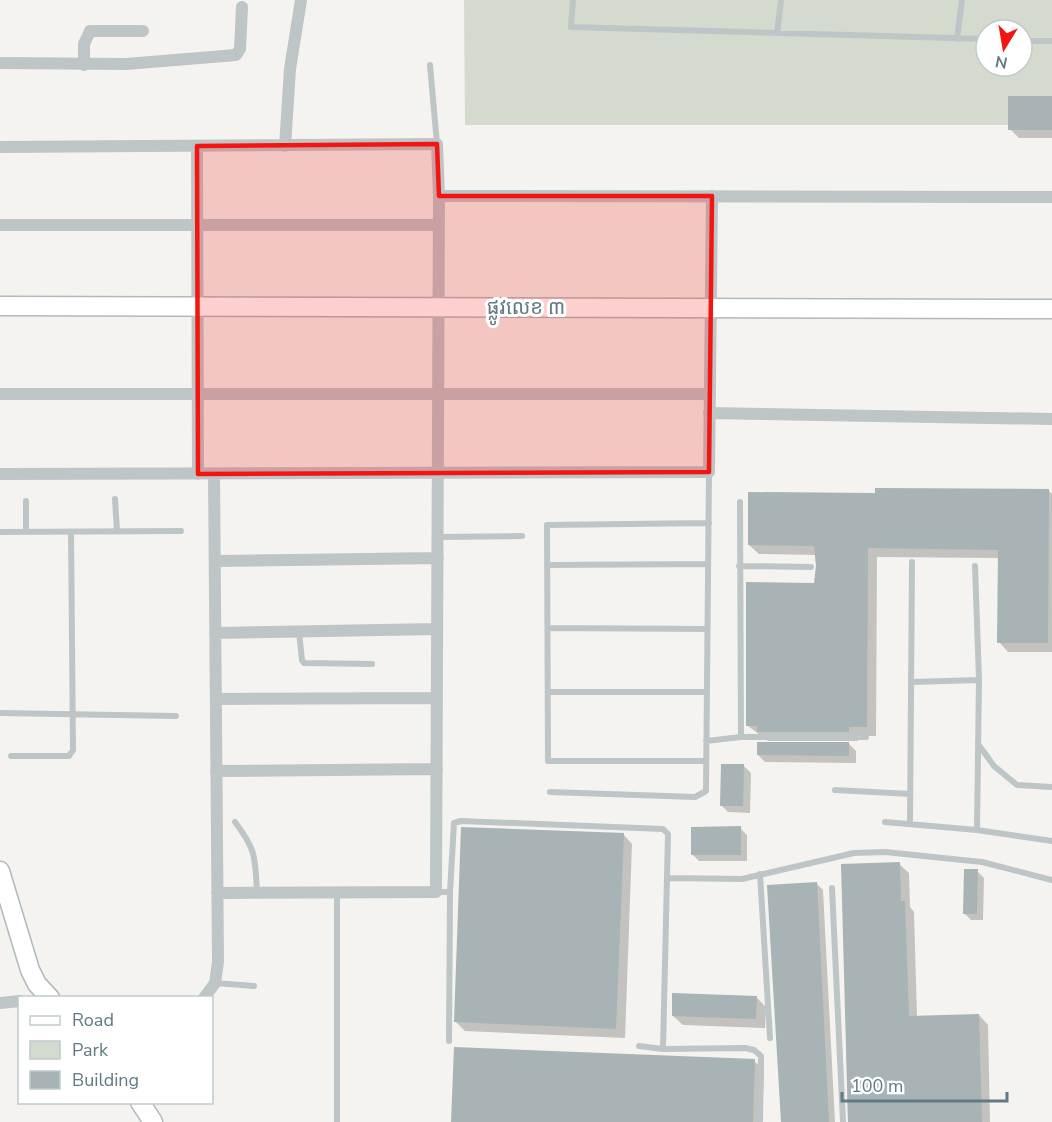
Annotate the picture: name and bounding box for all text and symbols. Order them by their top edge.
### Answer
north arrow [974,18,1034,78]
text: N [993,50,1009,74]
street label: ផ្លូវលេខ ៣ [487,294,565,326]
legend [18,996,213,1104]
text: Road [72,1008,114,1032]
text: Park [72,1038,109,1062]
scale bar [842,1065,1007,1103]
text: Building [72,1068,139,1092]
text: 100 m [851,1074,903,1098]

